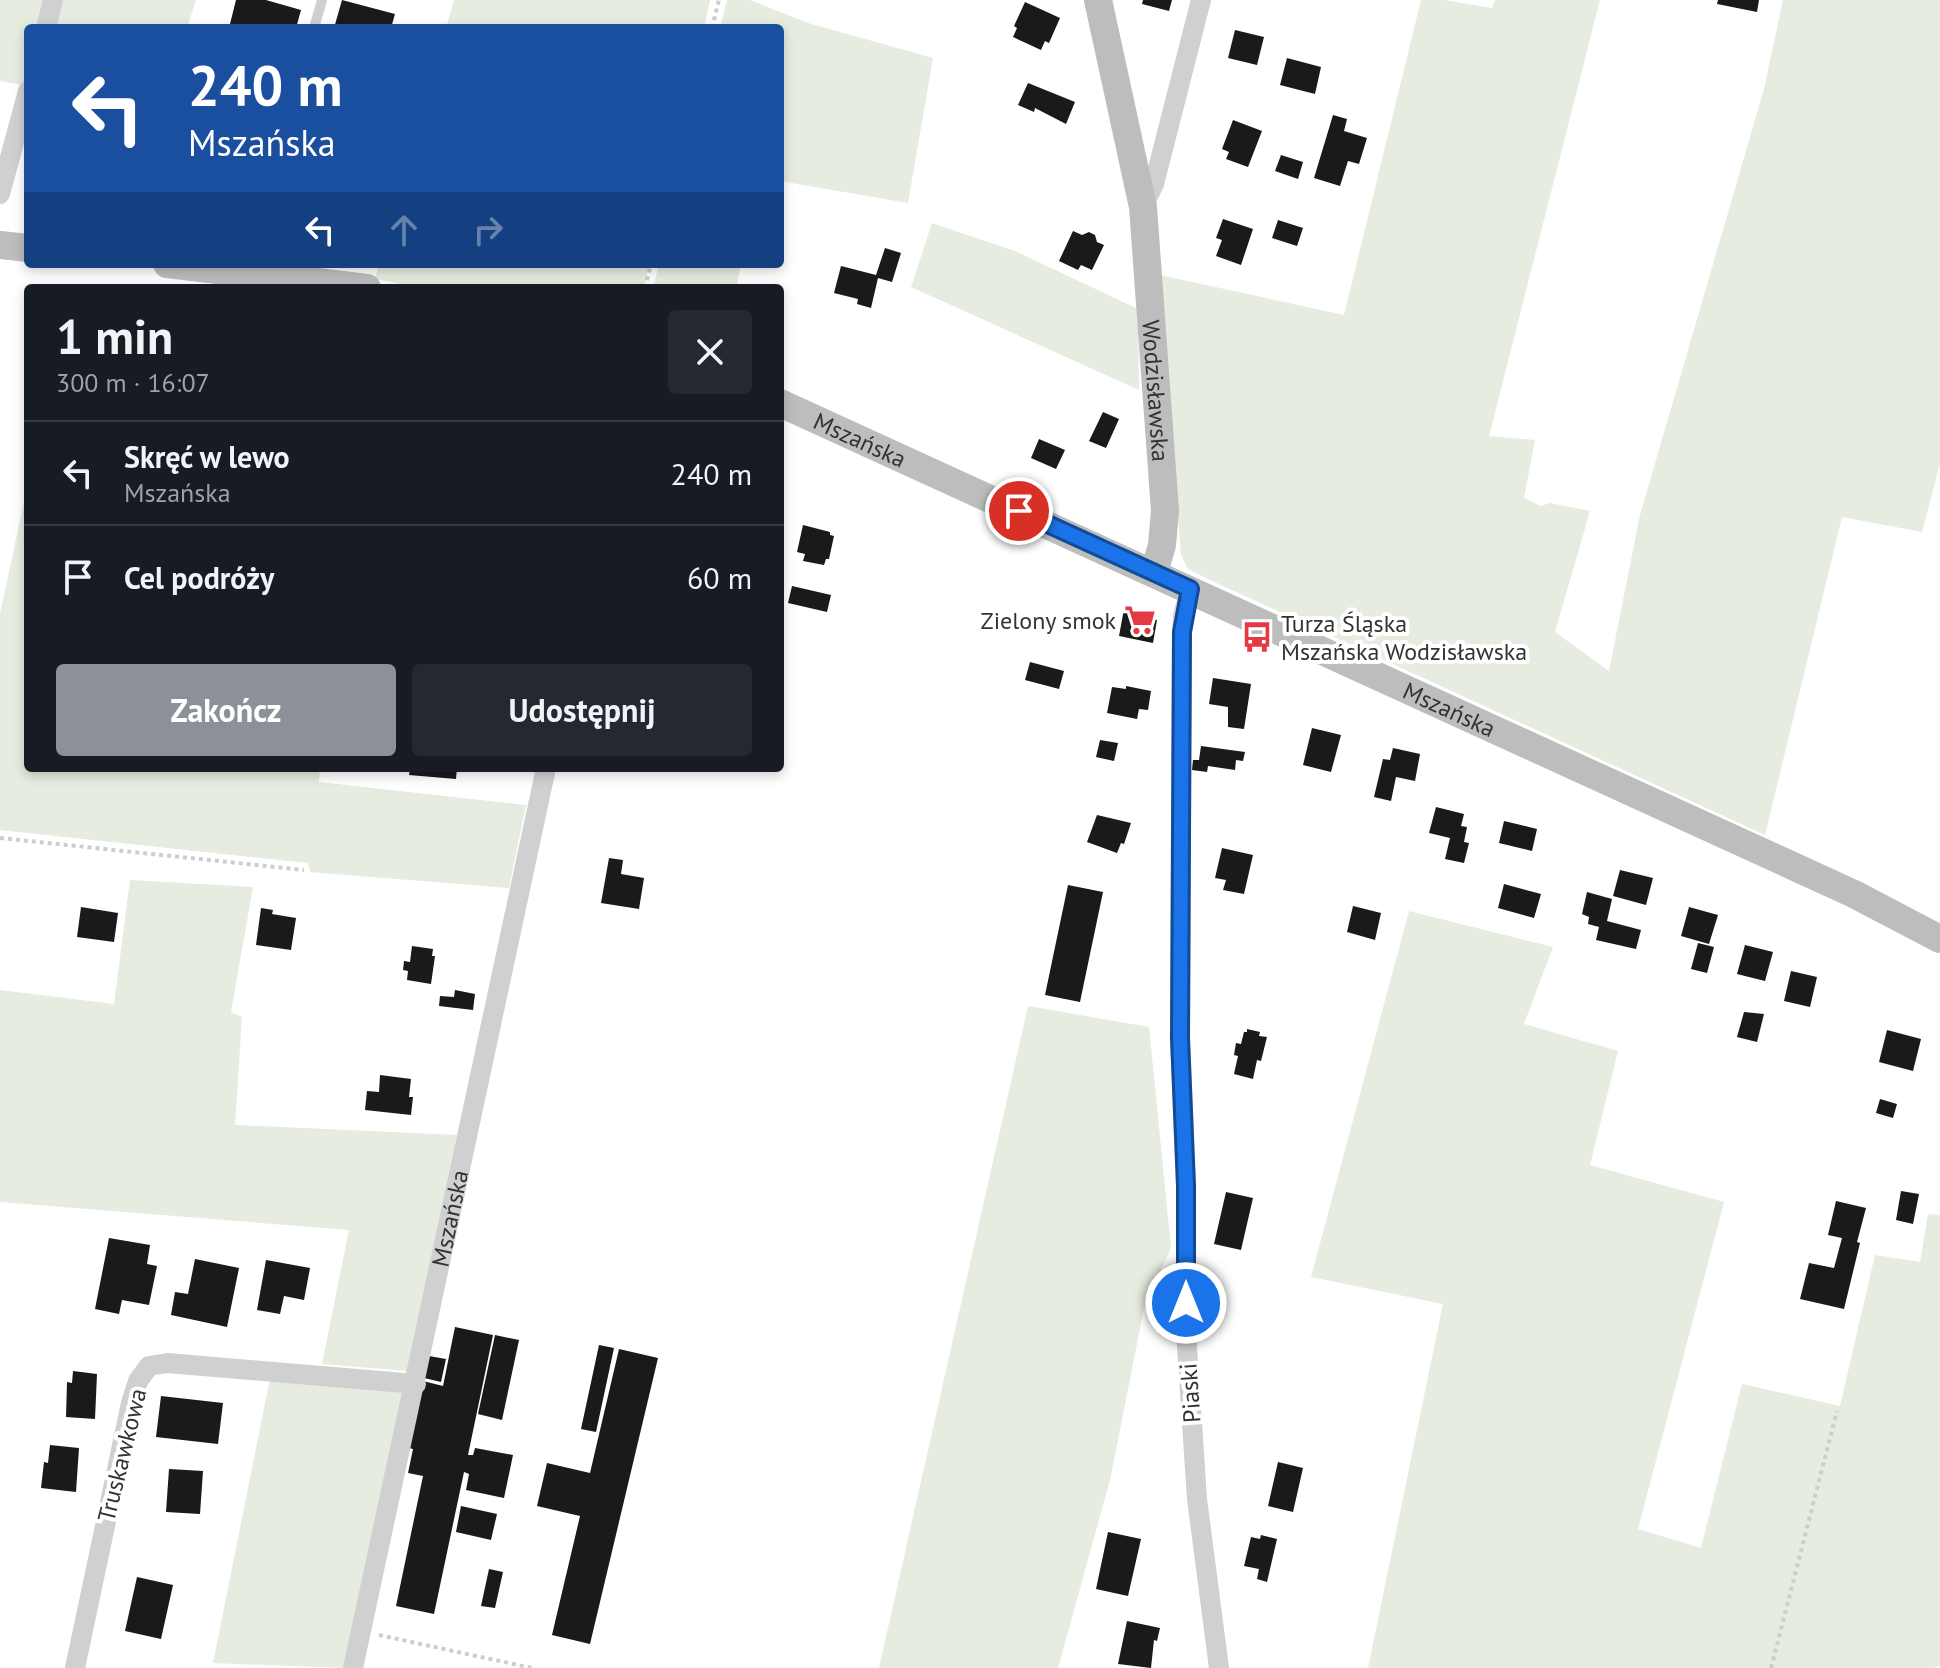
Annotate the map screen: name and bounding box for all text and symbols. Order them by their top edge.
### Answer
text: 240 m [188,49,343,121]
icon: left [56,56,160,160]
text: Mszańska [188,119,336,166]
icon: left [298,208,342,252]
icon: ahead [382,208,426,252]
icon: right [466,208,510,252]
text: 1 min [56,305,173,367]
button: close [668,310,752,394]
street label: Wodzisławska [1136,319,1177,463]
text: 300 m · 16:07 [56,366,210,399]
street label: Mszańska [809,405,911,474]
text: Skręć w lewo [124,437,290,476]
icon: left [56,451,100,495]
text: 240 m [671,454,752,493]
text: Mszańska [124,476,231,509]
pin [985,477,1053,545]
icon: arrive [997,489,1041,533]
icon: arrive [56,555,100,599]
text: Cel podróży [124,558,274,597]
text: 60 m [687,558,752,597]
supermarket icon: Zielony smok [1123,603,1157,637]
place label: Zielony smok [981,605,1116,636]
place label: Turza Śląska Mszańska Wodzisławska [1281,608,1527,667]
bus stop icon: Turza Śląska Mszańska Wodzisławska [1240,620,1274,654]
button: Zakończ [56,664,396,756]
button: Udostępnij [412,664,752,756]
street label: Mszańska [1398,674,1501,744]
street label: Mszańska [424,1167,475,1270]
position arrow [1144,1261,1228,1345]
street label: Piaski [1172,1362,1208,1424]
street label: Truskawkowa [90,1385,154,1525]

